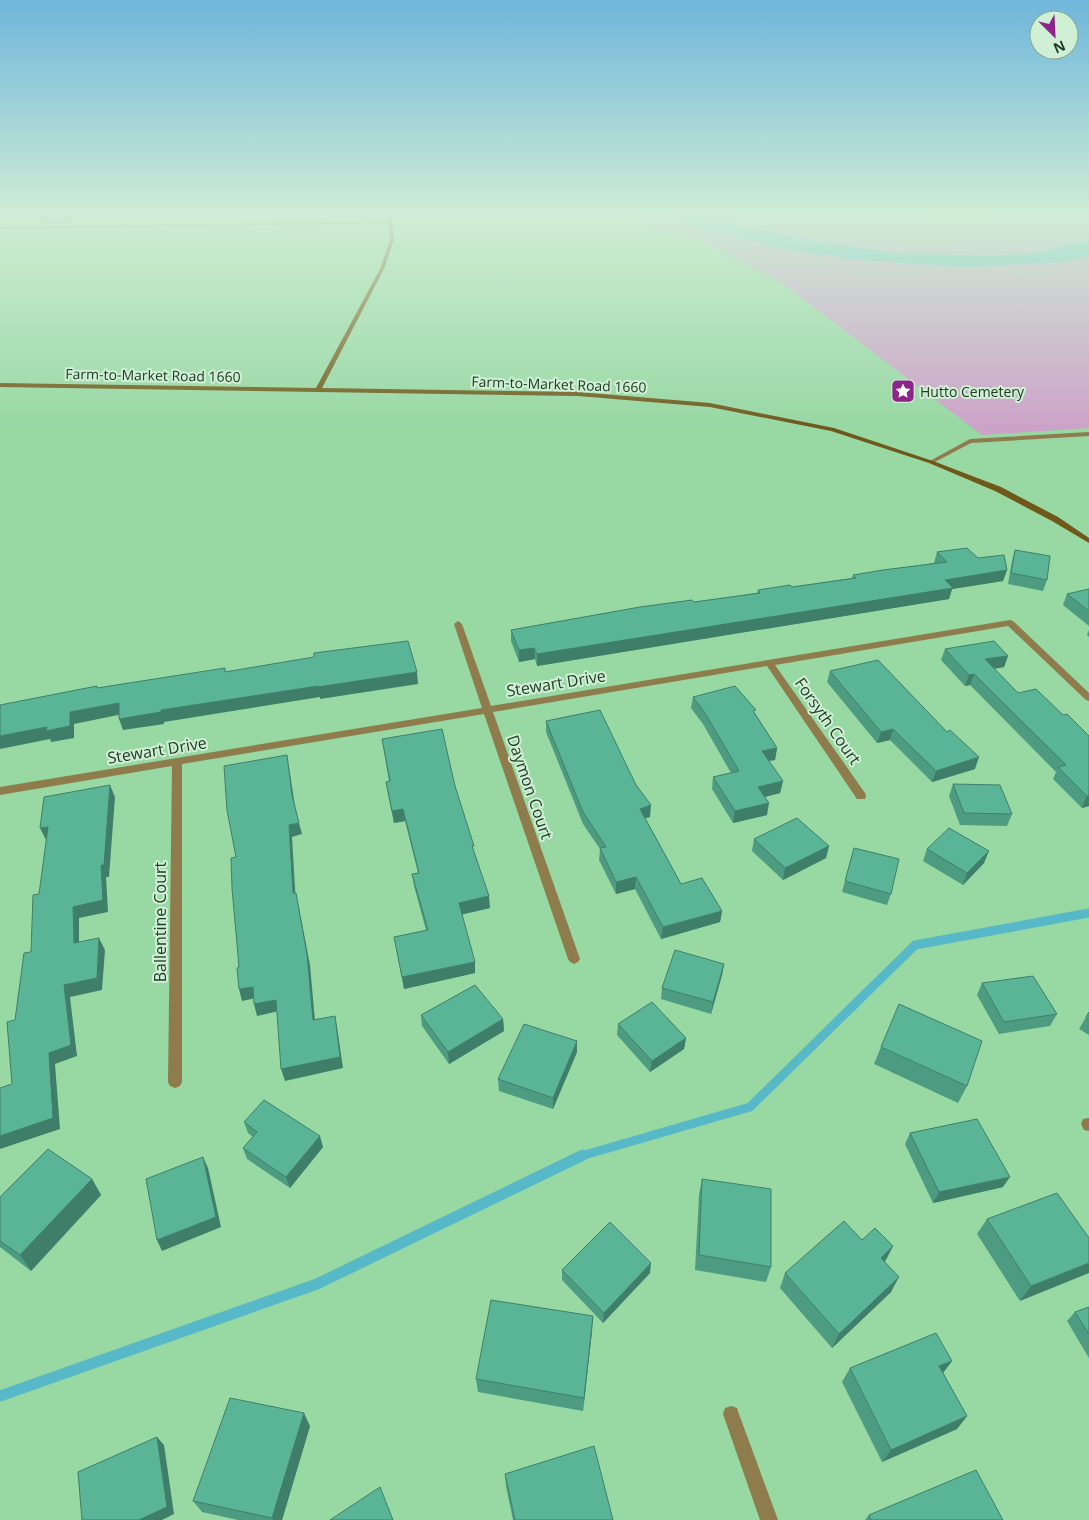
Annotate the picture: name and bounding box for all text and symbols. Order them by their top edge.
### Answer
north arrow [1029,10,1079,60]
text: N [1050,36,1069,58]
street label: Farm-to-Market Road 1660 [65,364,241,386]
street label: Farm-to-Market Road 1660 [471,371,647,397]
place icon: Hutto Cemetery [890,378,916,404]
place label: Hutto Cemetery [920,382,1025,401]
street label: Stewart Drive [505,664,607,702]
street label: Forsyth Court [790,673,866,769]
street label: Stewart Drive [106,731,208,769]
street label: Daymon Court [502,732,558,842]
street label: Ballentine Court [149,861,171,982]

